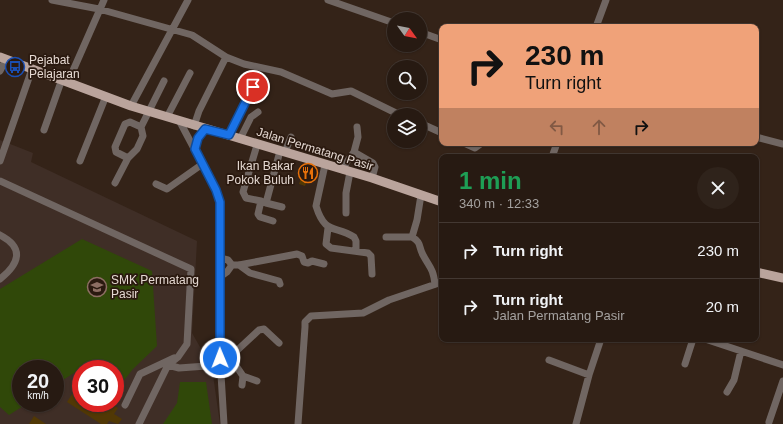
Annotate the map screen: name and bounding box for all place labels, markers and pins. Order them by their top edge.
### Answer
place label: Pejabat Pelajaran [29,53,80,81]
bus stop icon: Pejabat Pelajaran [4,56,26,78]
pin [236,70,270,104]
place label: Ikan Bakar Pokok Buluh [227,159,294,187]
restaurant icon: Ikan Bakar Pokok Buluh [297,162,319,184]
place label: SMK Permatang Pasir [111,273,199,301]
school or university icon: SMK Permatang Pasir [86,276,108,298]

